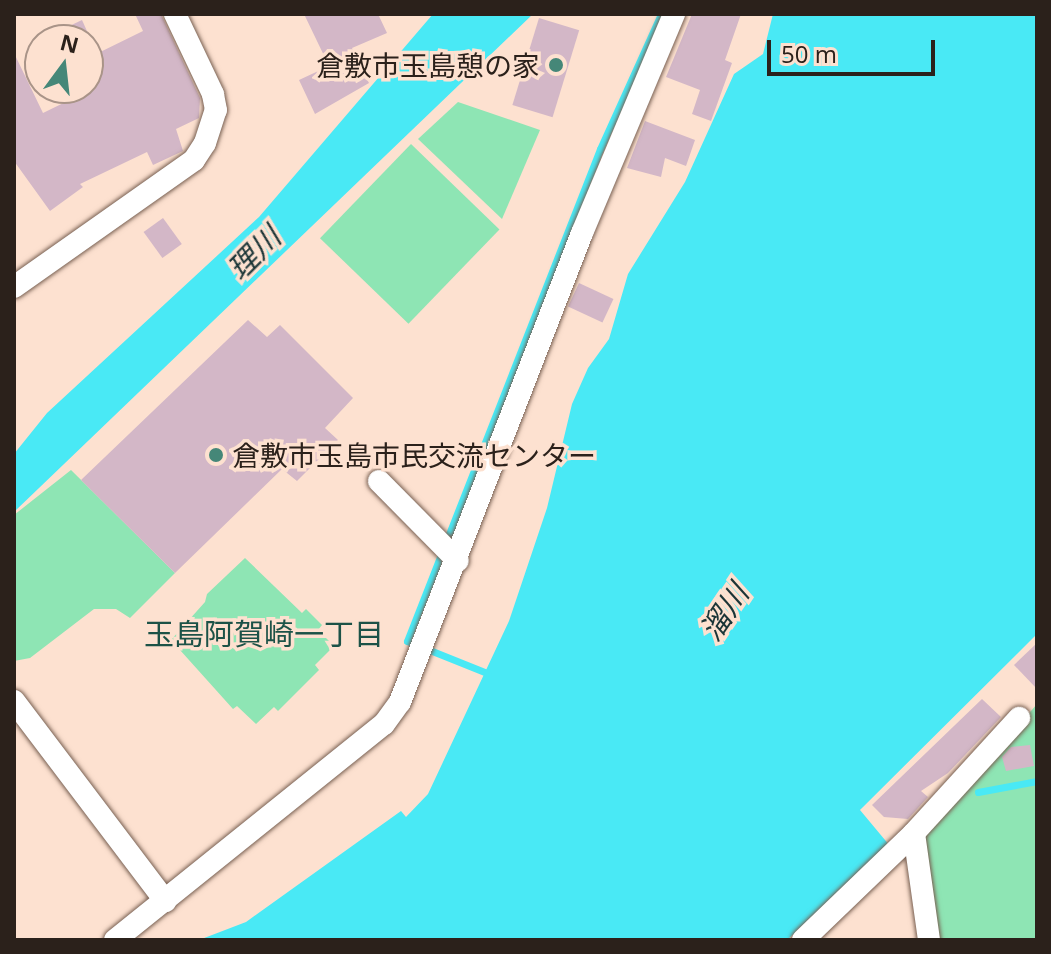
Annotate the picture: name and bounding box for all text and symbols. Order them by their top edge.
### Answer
north arrow [24,24,104,104]
scale bar [771,24,939,74]
text: N [57,26,82,60]
text: 50 m [781,37,837,70]
place label: 倉敷市玉島憩の家 [316,48,540,82]
marker: 倉敷市玉島憩の家 [547,56,565,74]
water label: 理川 [220,219,288,287]
place label: 倉敷市玉島市民交流センター [232,438,596,472]
marker: 倉敷市玉島市民交流センター [207,446,225,464]
water label: 溜川 [692,577,756,647]
district label: 玉島阿賀崎一丁目 [144,616,384,652]

